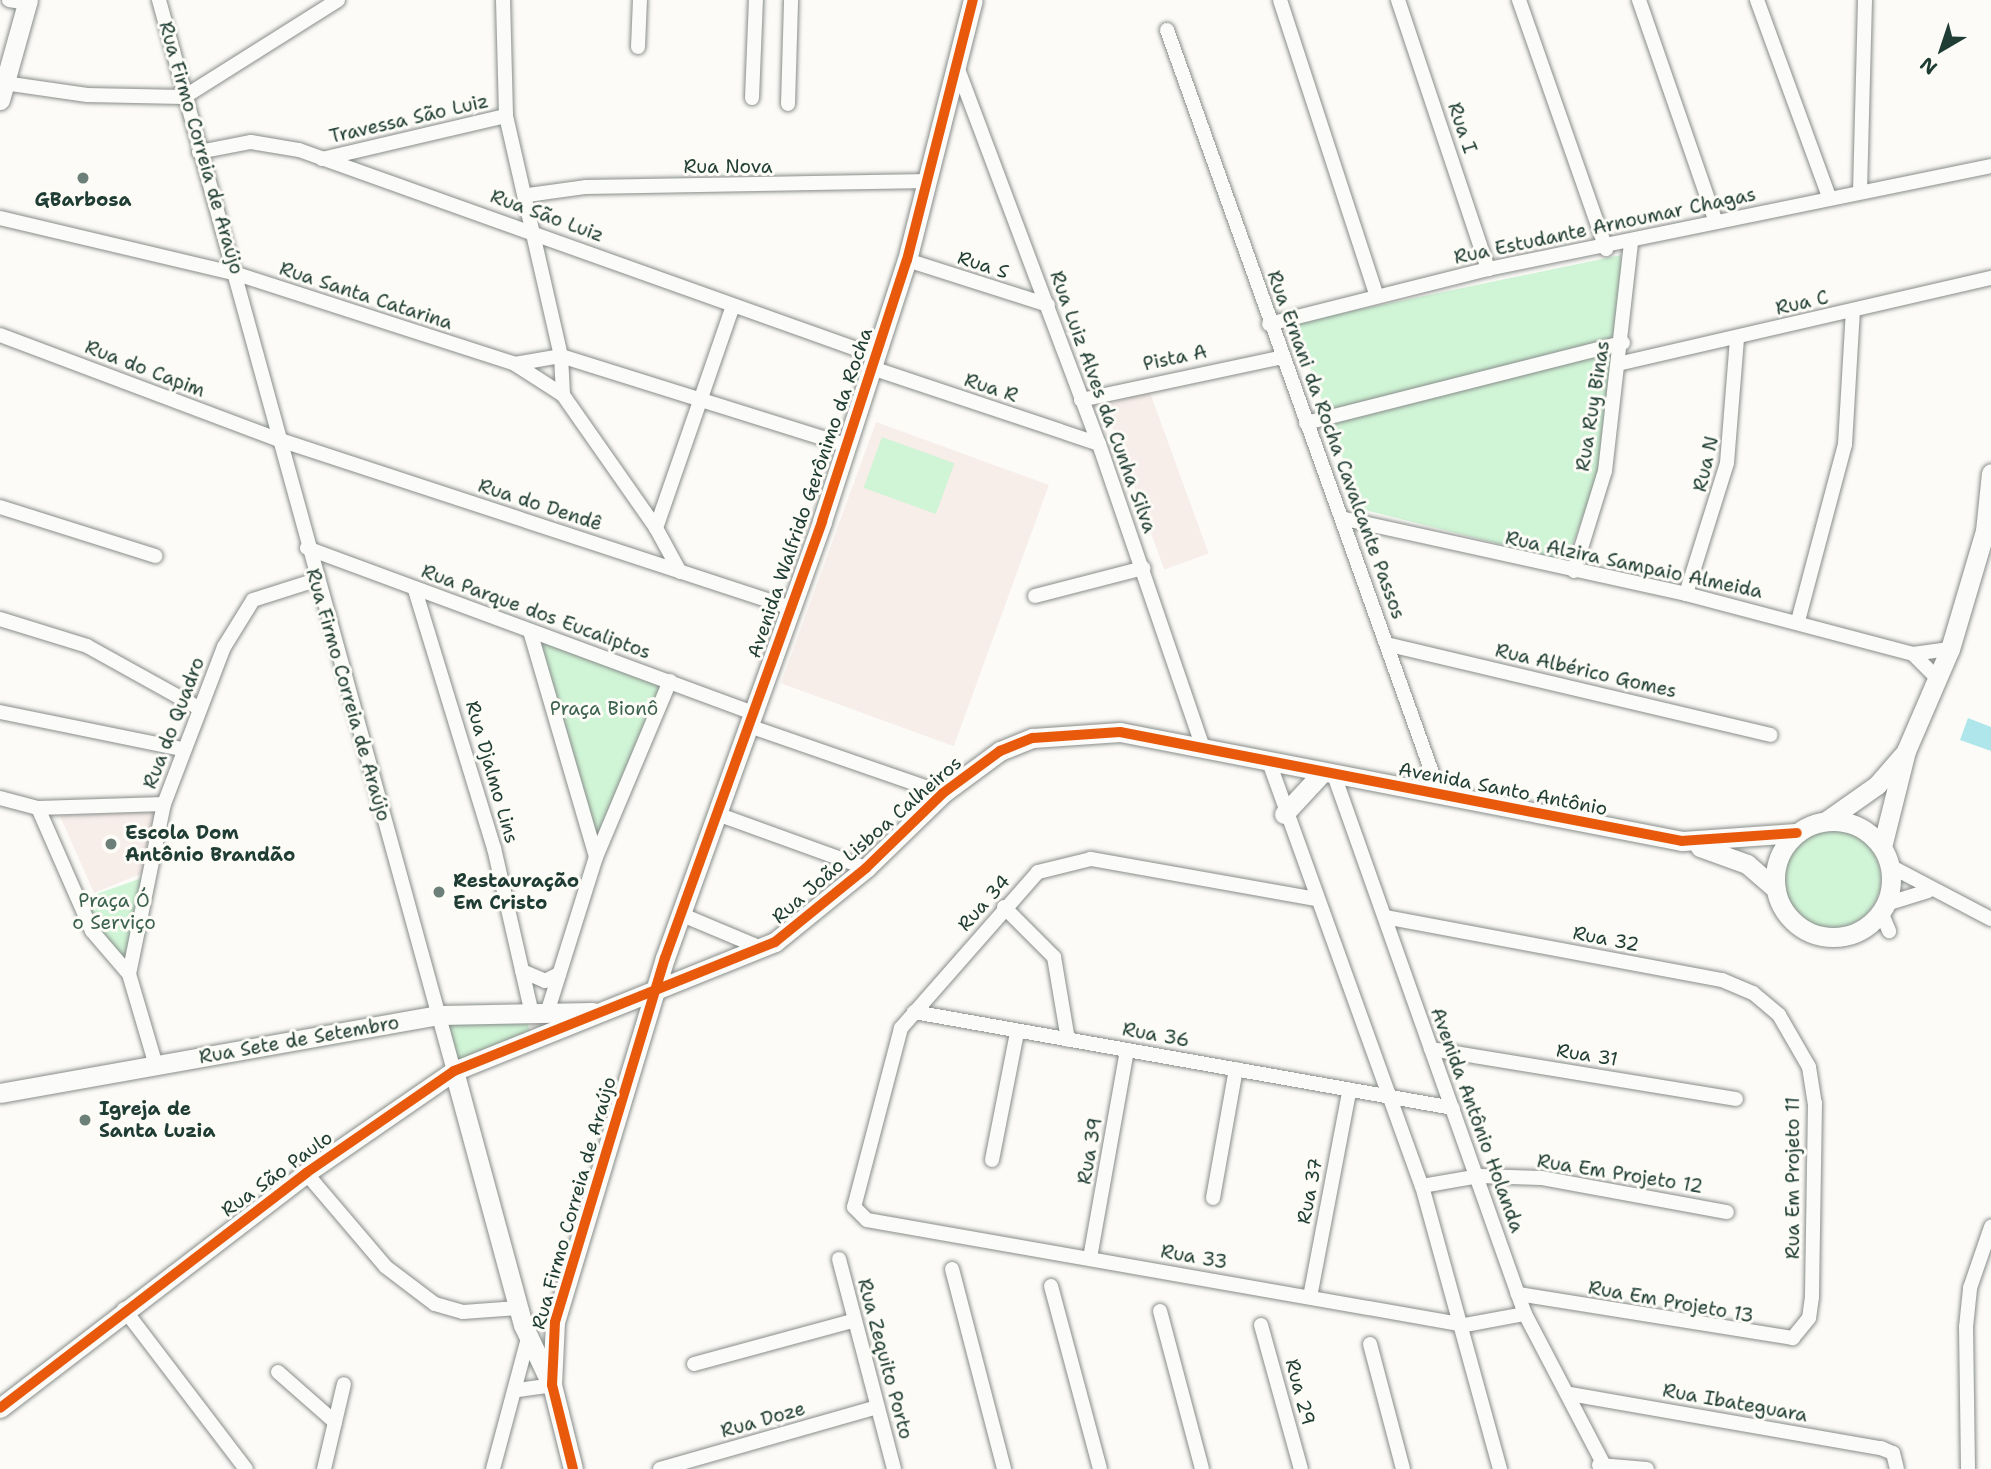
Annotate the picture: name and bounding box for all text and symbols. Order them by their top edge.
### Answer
north arrow [1907,14,1977,84]
street label: Rua Firmo Correia de Araújo [154,19,248,277]
text: N [1915,51,1942,80]
street label: Travessa São Luiz [327,90,491,148]
street label: Rua I [1443,100,1481,156]
street label: Rua Nova [684,156,772,178]
marker: GBarbosa [75,170,91,186]
street label: Rua Estudante Arnoumar Chagas [1452,183,1758,269]
street label: Rua São Luiz [487,185,607,247]
place label: GBarbosa [35,189,131,211]
street label: Rua S [955,246,1011,284]
street label: Rua Santa Catarina [277,257,455,335]
street label: Rua Luiz Alves da Cunha Silva [1045,268,1161,536]
street label: Rua Ernani da Rocha Cavalcante Passos [1262,268,1410,622]
street label: Rua C [1773,286,1831,320]
street label: Avenida Walfrido Gerônimo da Rocha [743,325,877,661]
street label: Rua do Capim [82,336,208,402]
street label: Rua Ruy Binas [1571,339,1615,473]
street label: Pista A [1141,340,1209,376]
street label: Rua R [961,369,1021,407]
street label: Rua N [1689,434,1723,494]
street label: Rua do Dendê [475,474,605,536]
street label: Rua Alzira Sampaio Almeida [1503,527,1765,603]
street label: Rua Parque dos Eucaliptos [418,560,654,664]
street label: Rua Firmo Correia de Araújo [301,566,395,824]
street label: Rua Albérico Gomes [1493,639,1679,703]
street label: Rua do Quadro [138,654,210,792]
street label: Rua Djalmo Lins [461,698,523,846]
park label: Praça Bionô [550,698,658,720]
street label: Rua João Lisboa Calheiros [768,751,966,929]
street label: Avenida Santo Antônio [1397,758,1609,820]
place label: Escola Dom Antônio Brandão [125,822,295,866]
marker: Escola Dom Antônio Brandão [103,836,119,852]
place label: Restauração Em Cristo [453,870,579,914]
street label: Rua 34 [953,870,1015,936]
marker: Restauração Em Cristo [431,884,447,900]
park label: Praça Ó o Serviço [72,890,156,934]
street label: Rua 32 [1571,921,1641,957]
street label: Avenida Antônio Holanda [1426,1004,1528,1236]
street label: Rua Sete de Setembro [197,1011,401,1069]
street label: Rua 36 [1121,1018,1191,1052]
street label: Rua 31 [1555,1039,1619,1071]
street label: Rua Firmo Correia de Araújo [527,1074,621,1332]
street label: Rua Em Projeto 11 [1782,1097,1804,1259]
place label: Igreja de Santa Luzia [99,1098,215,1142]
marker: Igreja de Santa Luzia [77,1112,93,1128]
street label: Rua 39 [1073,1116,1107,1186]
street label: Rua São Paulo [217,1126,337,1222]
street label: Rua Em Projeto 12 [1535,1150,1705,1198]
street label: Rua 37 [1292,1156,1328,1226]
street label: Rua 33 [1159,1240,1229,1274]
street label: Rua Zequito Porto [853,1276,917,1442]
street label: Rua Em Projeto 13 [1587,1276,1755,1328]
street label: Rua 29 [1280,1357,1320,1427]
street label: Rua Ibateguara [1661,1379,1809,1427]
street label: Rua Doze [718,1397,808,1443]

